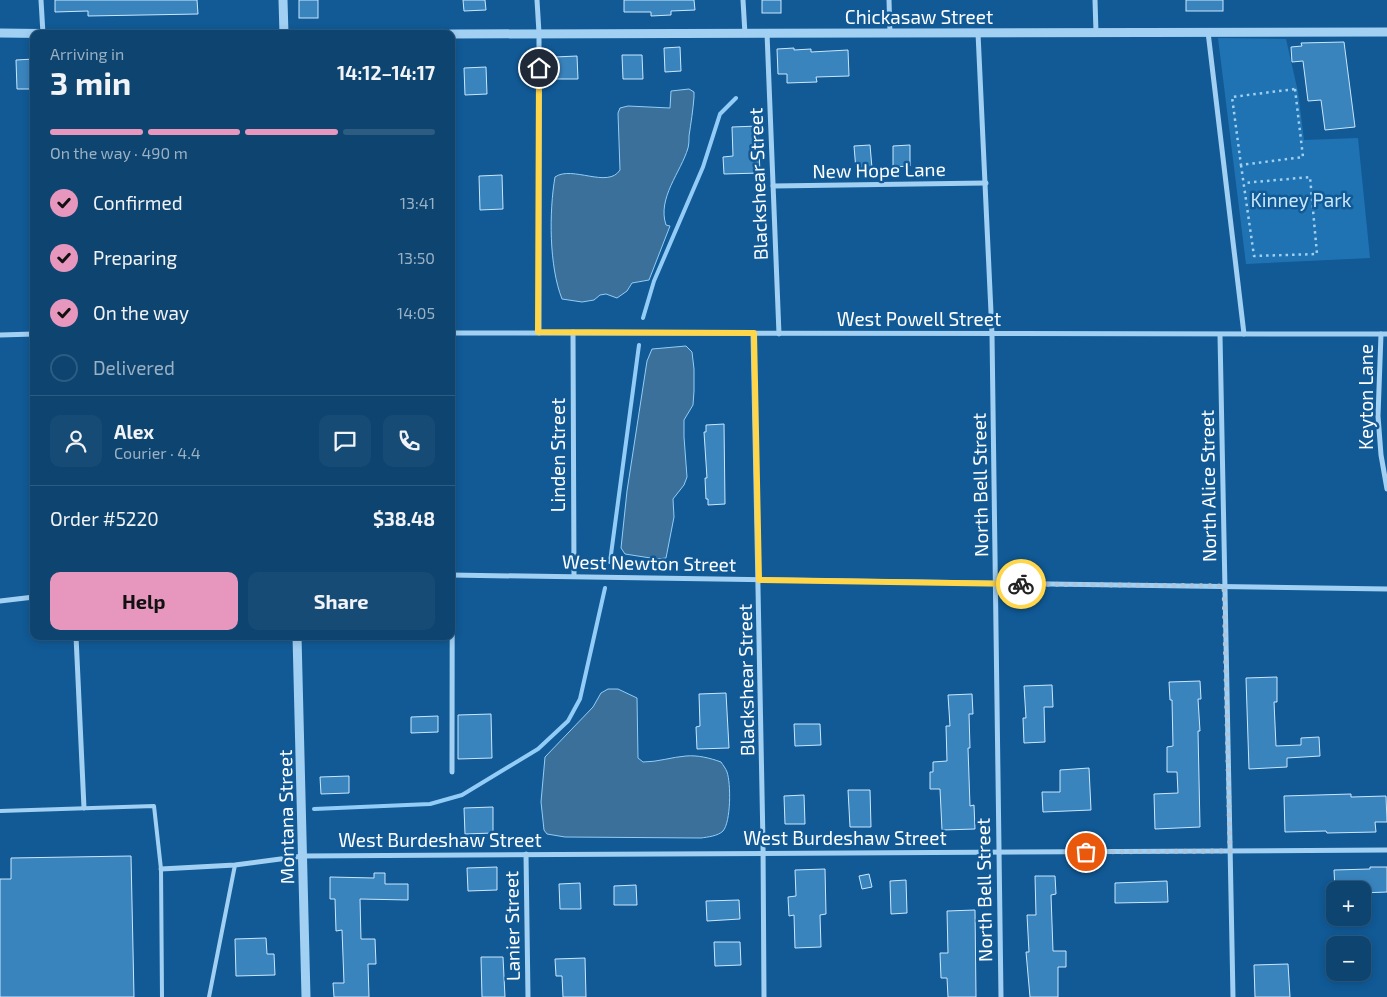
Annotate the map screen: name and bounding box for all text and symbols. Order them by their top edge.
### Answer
street label: Chickasaw Street [845,5,993,28]
text: Arriving in [50,44,124,63]
pin [518,47,560,89]
icon: home [525,54,553,82]
text: 14:12–14:17 [337,61,435,84]
text: 3 min [50,63,131,101]
street label: Blackshear Street [743,107,772,261]
text: On the way · 490 m [50,143,188,162]
street label: New Hope Lane [812,157,946,182]
park label: Kinney Park [1251,188,1352,211]
icon: check [50,189,78,217]
text: Confirmed [93,191,183,214]
text: 13:41 [400,193,435,212]
icon: check [50,244,78,272]
text: Preparing [93,246,177,269]
text: 13:50 [398,248,435,267]
icon: check [50,299,78,327]
text: On the way [93,301,189,324]
text: 14:05 [397,303,435,322]
street label: West Powell Street [837,307,1001,330]
street label: Keyton Lane [1354,344,1377,450]
text: Delivered [93,356,175,379]
street label: Linden Street [546,398,569,512]
street label: North Alice Street [1195,410,1220,562]
street label: North Bell Street [967,413,992,557]
button: person [50,415,102,467]
button: chat [319,415,371,467]
button: phone [383,415,435,467]
text: Alex [114,420,154,443]
text: Courier · 4.4 [114,443,201,462]
text: Order #5220 [50,507,159,530]
text: $38.48 [373,507,435,530]
street label: West Newton Street [562,549,736,576]
courier [996,559,1046,609]
icon: bike [1007,570,1035,598]
button: Help [50,572,238,630]
button: Share [248,572,435,630]
street label: Blackshear Street [733,604,758,756]
street label: Montana Street [273,749,298,885]
street label: North Bell Street [971,818,996,962]
street label: West Burdeshaw Street [743,826,947,849]
street label: West Burdeshaw Street [338,828,542,851]
pin [1065,831,1107,873]
icon: bag [1072,838,1100,866]
street label: Lanier Street [499,871,524,981]
map controls [1326,881,1371,981]
button: + [1326,881,1371,926]
button: − [1326,936,1371,981]

